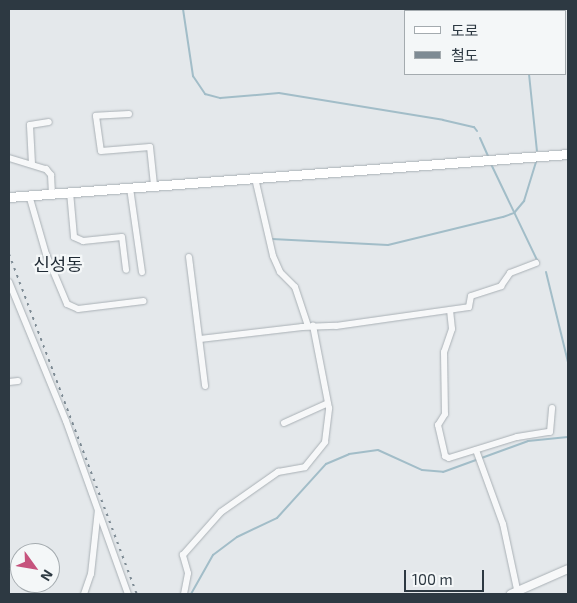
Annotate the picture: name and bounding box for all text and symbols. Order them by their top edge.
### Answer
legend [404,10,567,75]
text: 도로 [451,21,479,39]
text: 철도 [451,46,479,64]
district label: 신성동 [33,253,83,275]
north arrow [10,543,60,593]
scale bar [407,560,487,592]
text: N [37,567,57,584]
text: 100 m [412,570,453,588]

